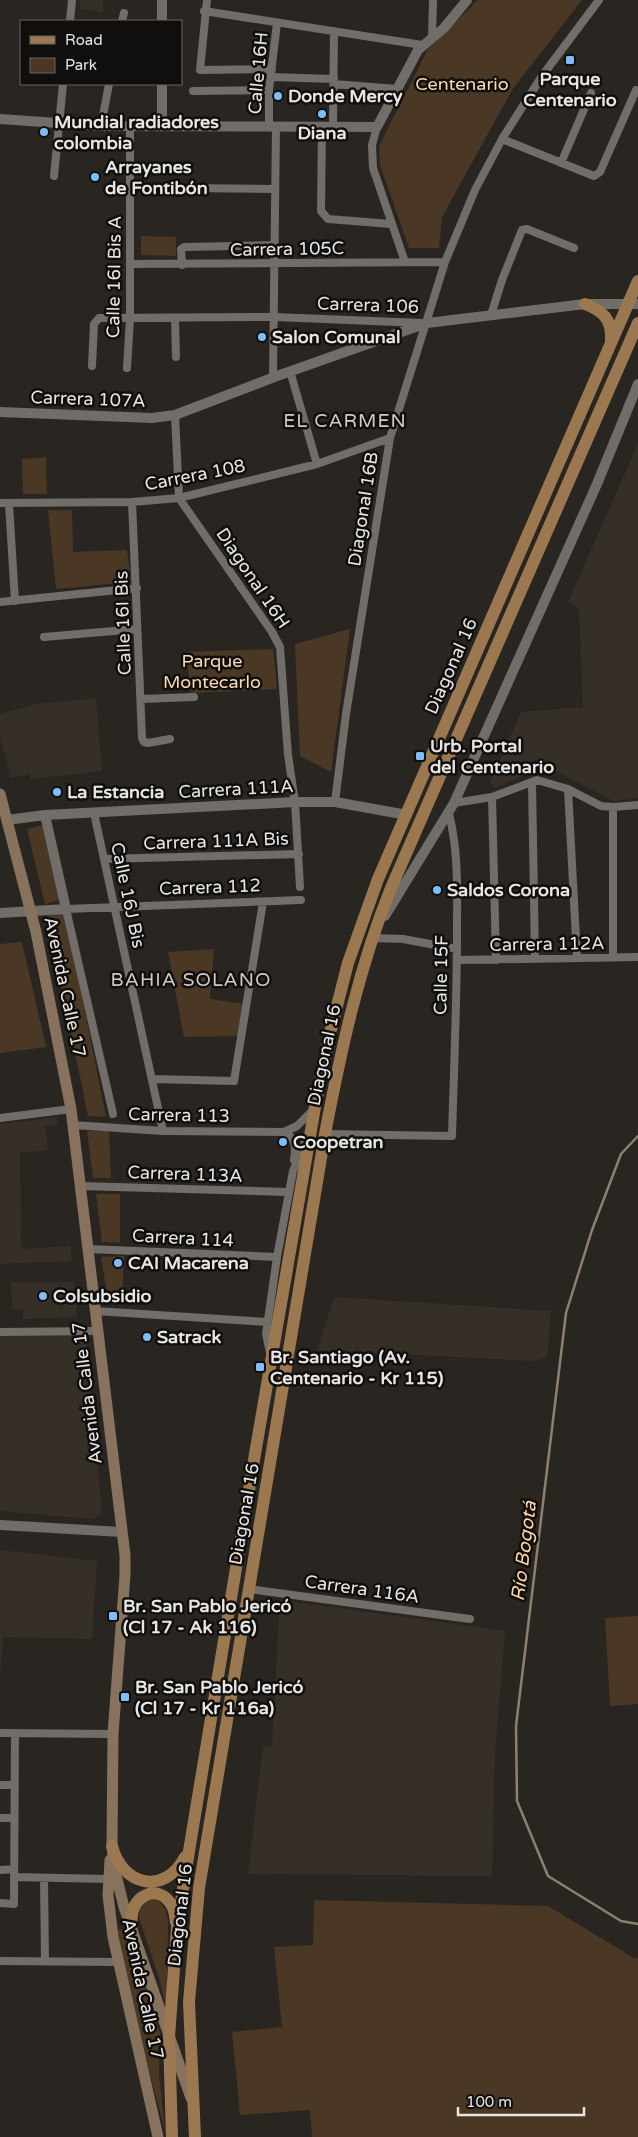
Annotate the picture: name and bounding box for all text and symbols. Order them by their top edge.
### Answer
legend [20,20,182,85]
text: Road [65,31,103,49]
street label: Calle 16H [243,31,273,115]
marker: Parque Centenario [564,54,576,66]
text: Park [65,56,97,74]
place label: Parque Centenario [523,68,617,111]
park label: Centenario [415,73,509,95]
place label: Donde Mercy [288,85,403,107]
marker: Donde Mercy [272,90,284,102]
marker: Diana [316,108,328,120]
place label: Mundial radiadores colombia [54,111,219,154]
place label: Diana [297,122,347,144]
marker: Mundial radiadores colombia [38,126,50,138]
place label: Arrayanes de Fontibón [105,156,208,199]
marker: Arrayanes de Fontibón [89,171,101,183]
street label: Calle 16I Bis A [102,216,126,338]
street label: Carrera 105C [230,237,344,261]
street label: Carrera 106 [317,292,419,318]
place label: Salon Comunal [272,326,400,348]
marker: Salon Comunal [256,331,268,343]
street label: Carrera 107A [30,386,146,412]
district label: EL CARMEN [283,410,407,432]
street label: Diagonal 16B [343,450,383,568]
street label: Carrera 108 [143,454,247,496]
street label: Diagonal 16H [211,523,295,633]
street label: Calle 16I Bis [110,570,136,676]
street label: Diagonal 16 [420,614,482,718]
park label: Parque Montecarlo [163,650,261,693]
place label: Urb. Portal del Centenario [430,735,554,778]
marker: Urb. Portal del Centenario [414,750,426,762]
street label: Carrera 111A [178,775,294,803]
place label: La Estancia [67,781,164,803]
marker: La Estancia [51,786,63,798]
street label: Carrera 111A Bis [143,827,289,855]
street label: Calle 16J Bis [106,840,150,950]
street label: Carrera 112 [159,874,261,900]
place label: Saldos Corona [447,879,570,901]
marker: Saldos Corona [431,884,443,896]
street label: Avenida Calle 17 [39,915,91,1059]
street label: Carrera 112A [489,932,605,956]
street label: Calle 15F [429,935,453,1015]
district label: BAHIA SOLANO [111,969,271,991]
street label: Diagonal 16 [303,1002,345,1108]
street label: Carrera 113 [128,1103,230,1127]
place label: Coopetran [293,1131,384,1153]
marker: Coopetran [277,1136,289,1148]
street label: Carrera 113A [127,1161,243,1187]
street label: Carrera 114 [132,1224,234,1252]
place label: CAI Macarena [128,1252,249,1274]
marker: CAI Macarena [112,1257,124,1269]
place label: Colsubsidio [53,1285,152,1307]
marker: Colsubsidio [37,1290,49,1302]
street label: Avenida Calle 17 [67,1321,107,1465]
place label: Satrack [157,1326,221,1348]
marker: Satrack [141,1331,153,1343]
place label: Br. Santiago (Av. Centenario - Kr 115) [270,1346,444,1389]
marker: Br. Santiago (Av. Centenario - Kr 115) [254,1361,266,1373]
street label: Diagonal 16 [224,1461,264,1567]
water label: Río Bogotá [507,1498,541,1602]
street label: Carrera 116A [303,1570,421,1608]
place label: Br. San Pablo Jericó (Cl 17 - Ak 116) [123,1595,292,1638]
marker: Br. San Pablo Jericó (Cl 17 - Ak 116) [107,1610,119,1622]
place label: Br. San Pablo Jericó (Cl 17 - Kr 116a) [135,1676,304,1719]
marker: Br. San Pablo Jericó (Cl 17 - Kr 116a) [119,1691,131,1703]
street label: Diagonal 16 [163,1862,197,1968]
street label: Avenida Calle 17 [117,1917,169,2061]
scale bar [458,2084,584,2116]
text: 100 m [466,2093,512,2111]

